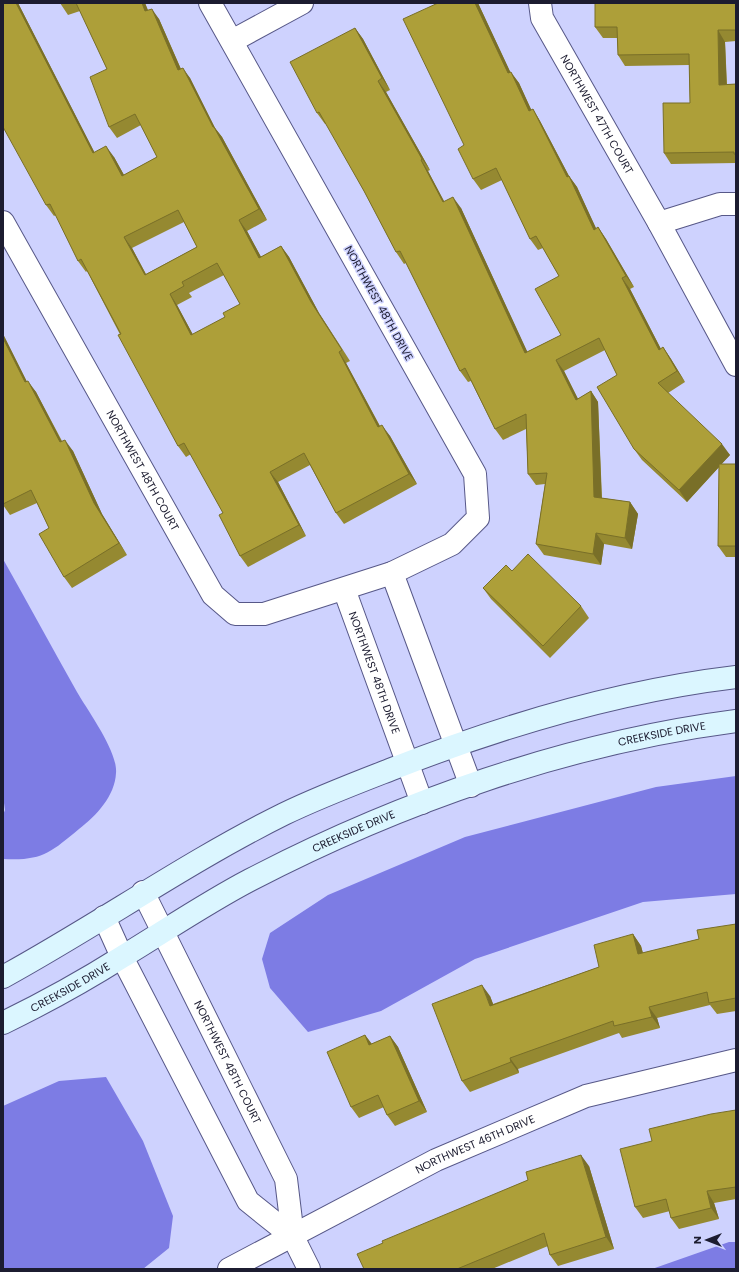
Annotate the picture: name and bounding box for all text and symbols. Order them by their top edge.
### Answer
street label: NORTHWEST 47TH COURT [557,52,637,177]
street label: NORTHWEST 48TH DRIVE [341,243,417,363]
street label: NORTHWEST 48TH COURT [102,407,183,534]
street label: NORTHWEST 48TH DRIVE [345,609,404,736]
street label: CREEKSIDE DRIVE [616,718,707,750]
street label: CREEKSIDE DRIVE [309,806,397,856]
street label: CREEKSIDE DRIVE [28,958,113,1016]
street label: NORTHWEST 48TH COURT [190,998,265,1127]
street label: NORTHWEST 46TH DRIVE [412,1111,537,1178]
north arrow [687,1220,727,1260]
text: N [689,1236,705,1244]

